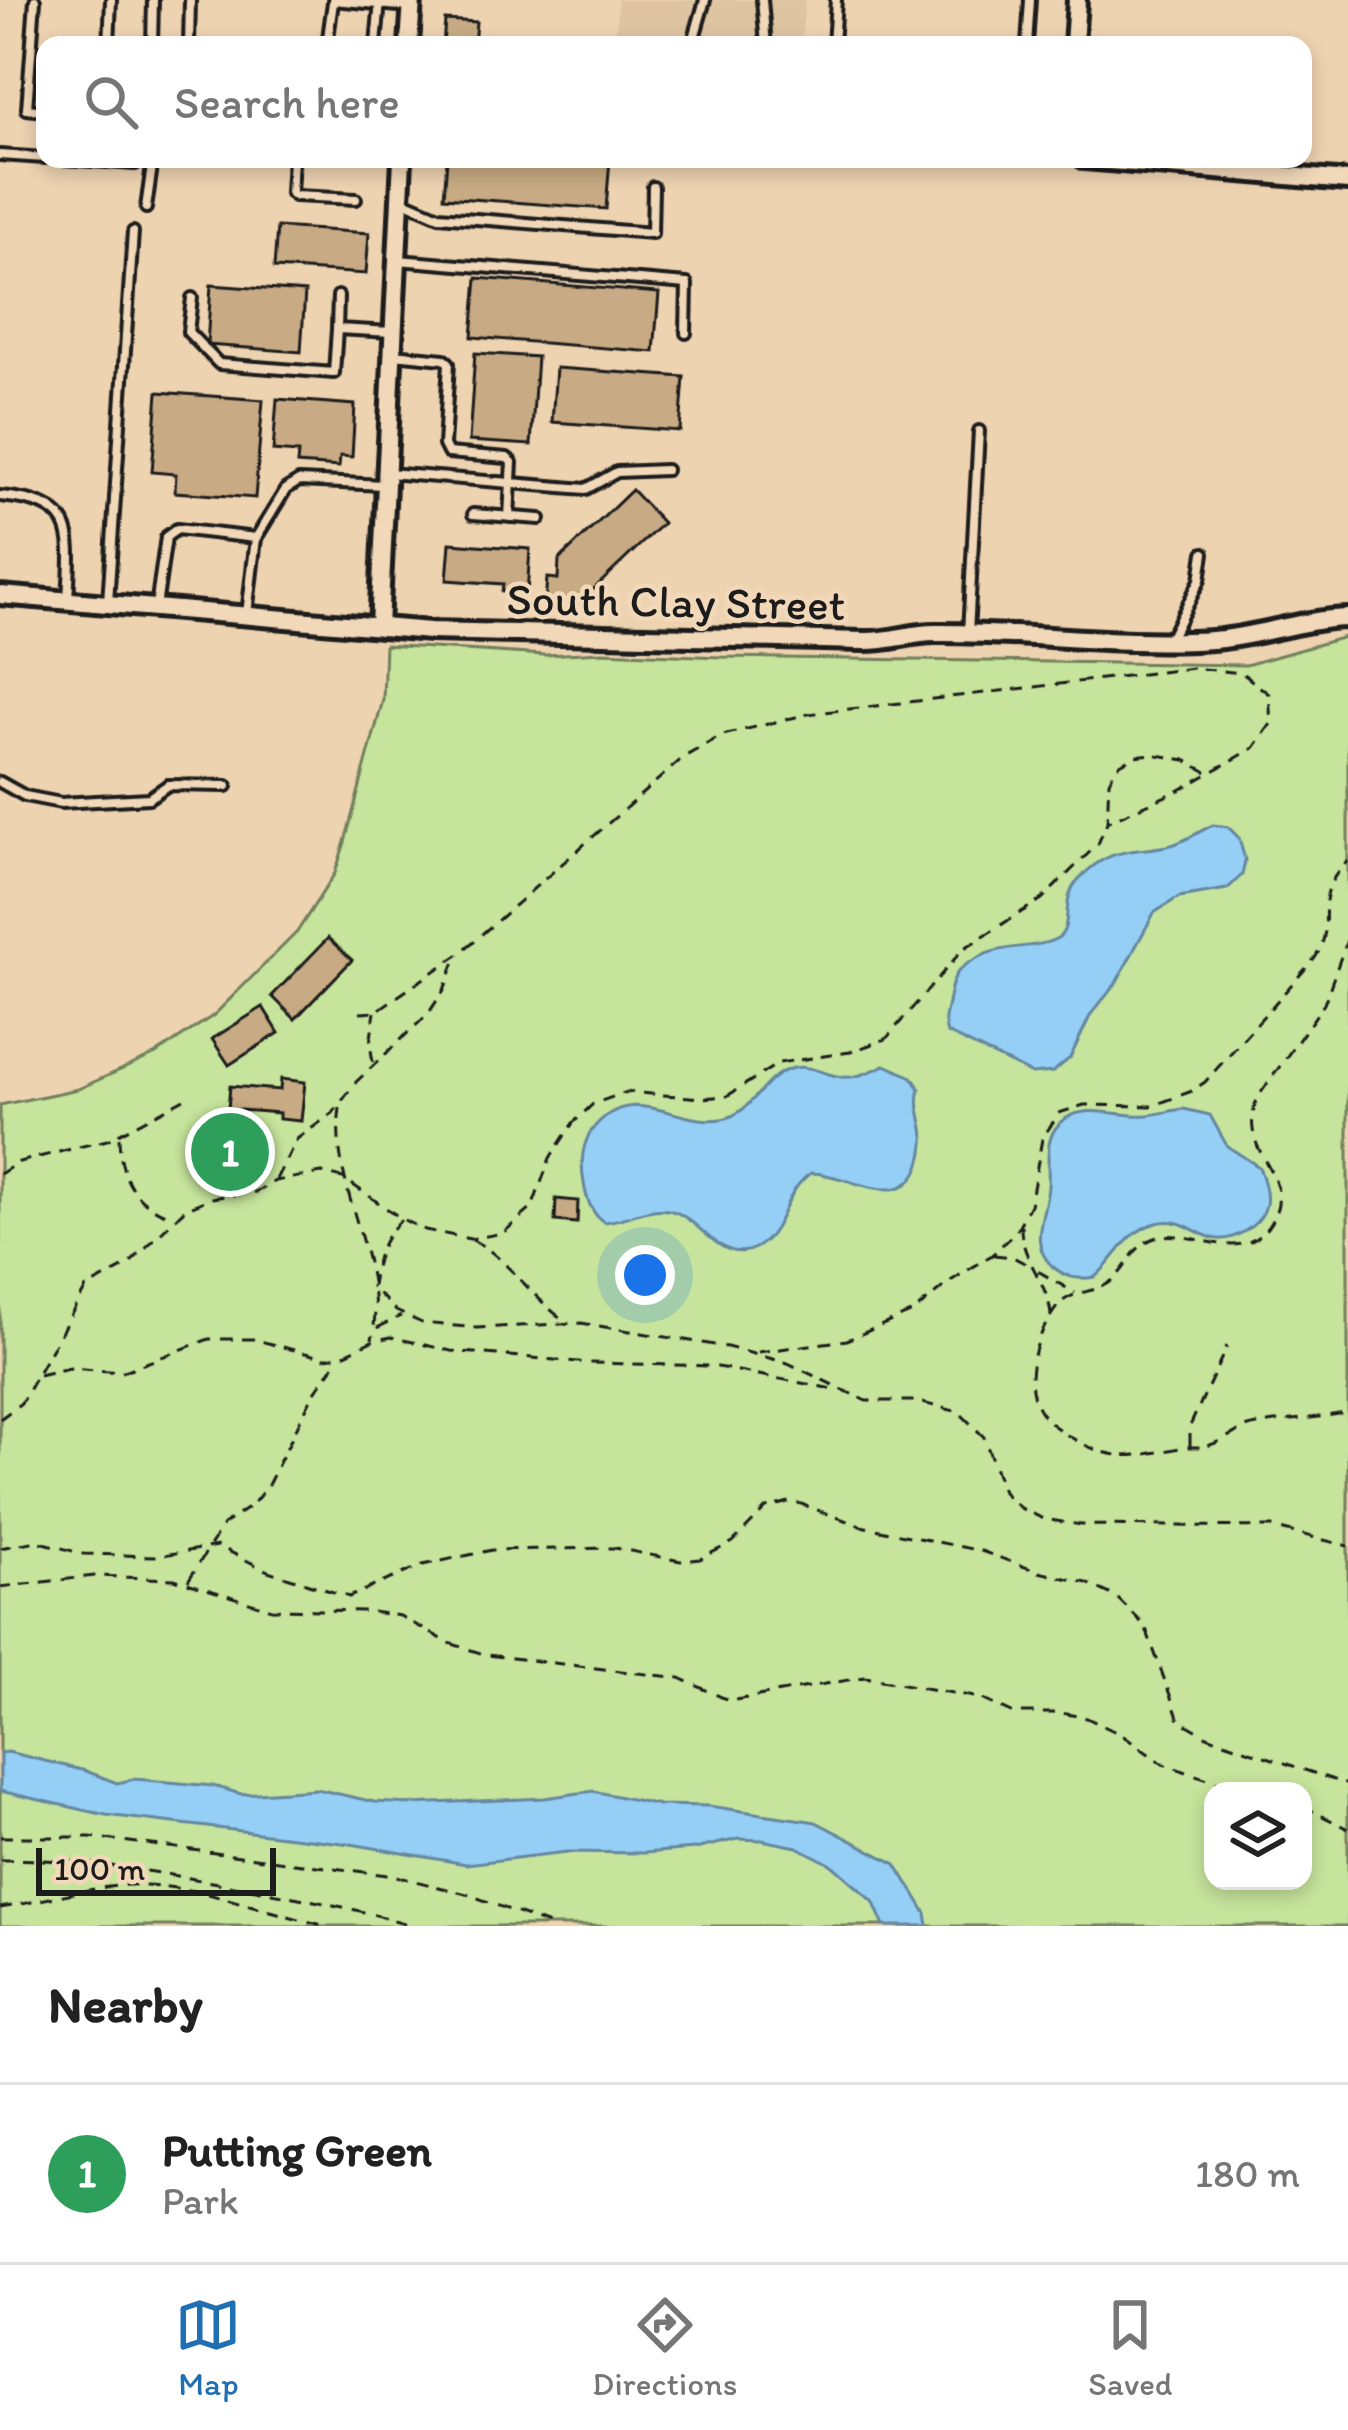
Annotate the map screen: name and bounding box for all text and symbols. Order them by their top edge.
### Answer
search box [36,36,1312,168]
icon: search [78,69,144,135]
text: Search here [174,75,400,129]
street label: South Clay Street [506,571,846,631]
pin: 1 [191,1107,269,1197]
your location [615,1245,675,1305]
map controls [1204,1782,1312,1890]
button: layers [1204,1782,1312,1890]
scale bar [36,1842,276,1895]
text: 100 m [54,1849,145,1888]
text: Nearby [48,1974,203,2035]
text: Putting Green [162,2123,432,2177]
text: 1 [78,2150,96,2197]
text: 180 m [1195,2150,1300,2197]
text: Park [162,2177,239,2224]
tab: Map [175,2292,241,2403]
tab: Directions [592,2292,737,2403]
tab: Saved [1088,2292,1173,2403]

